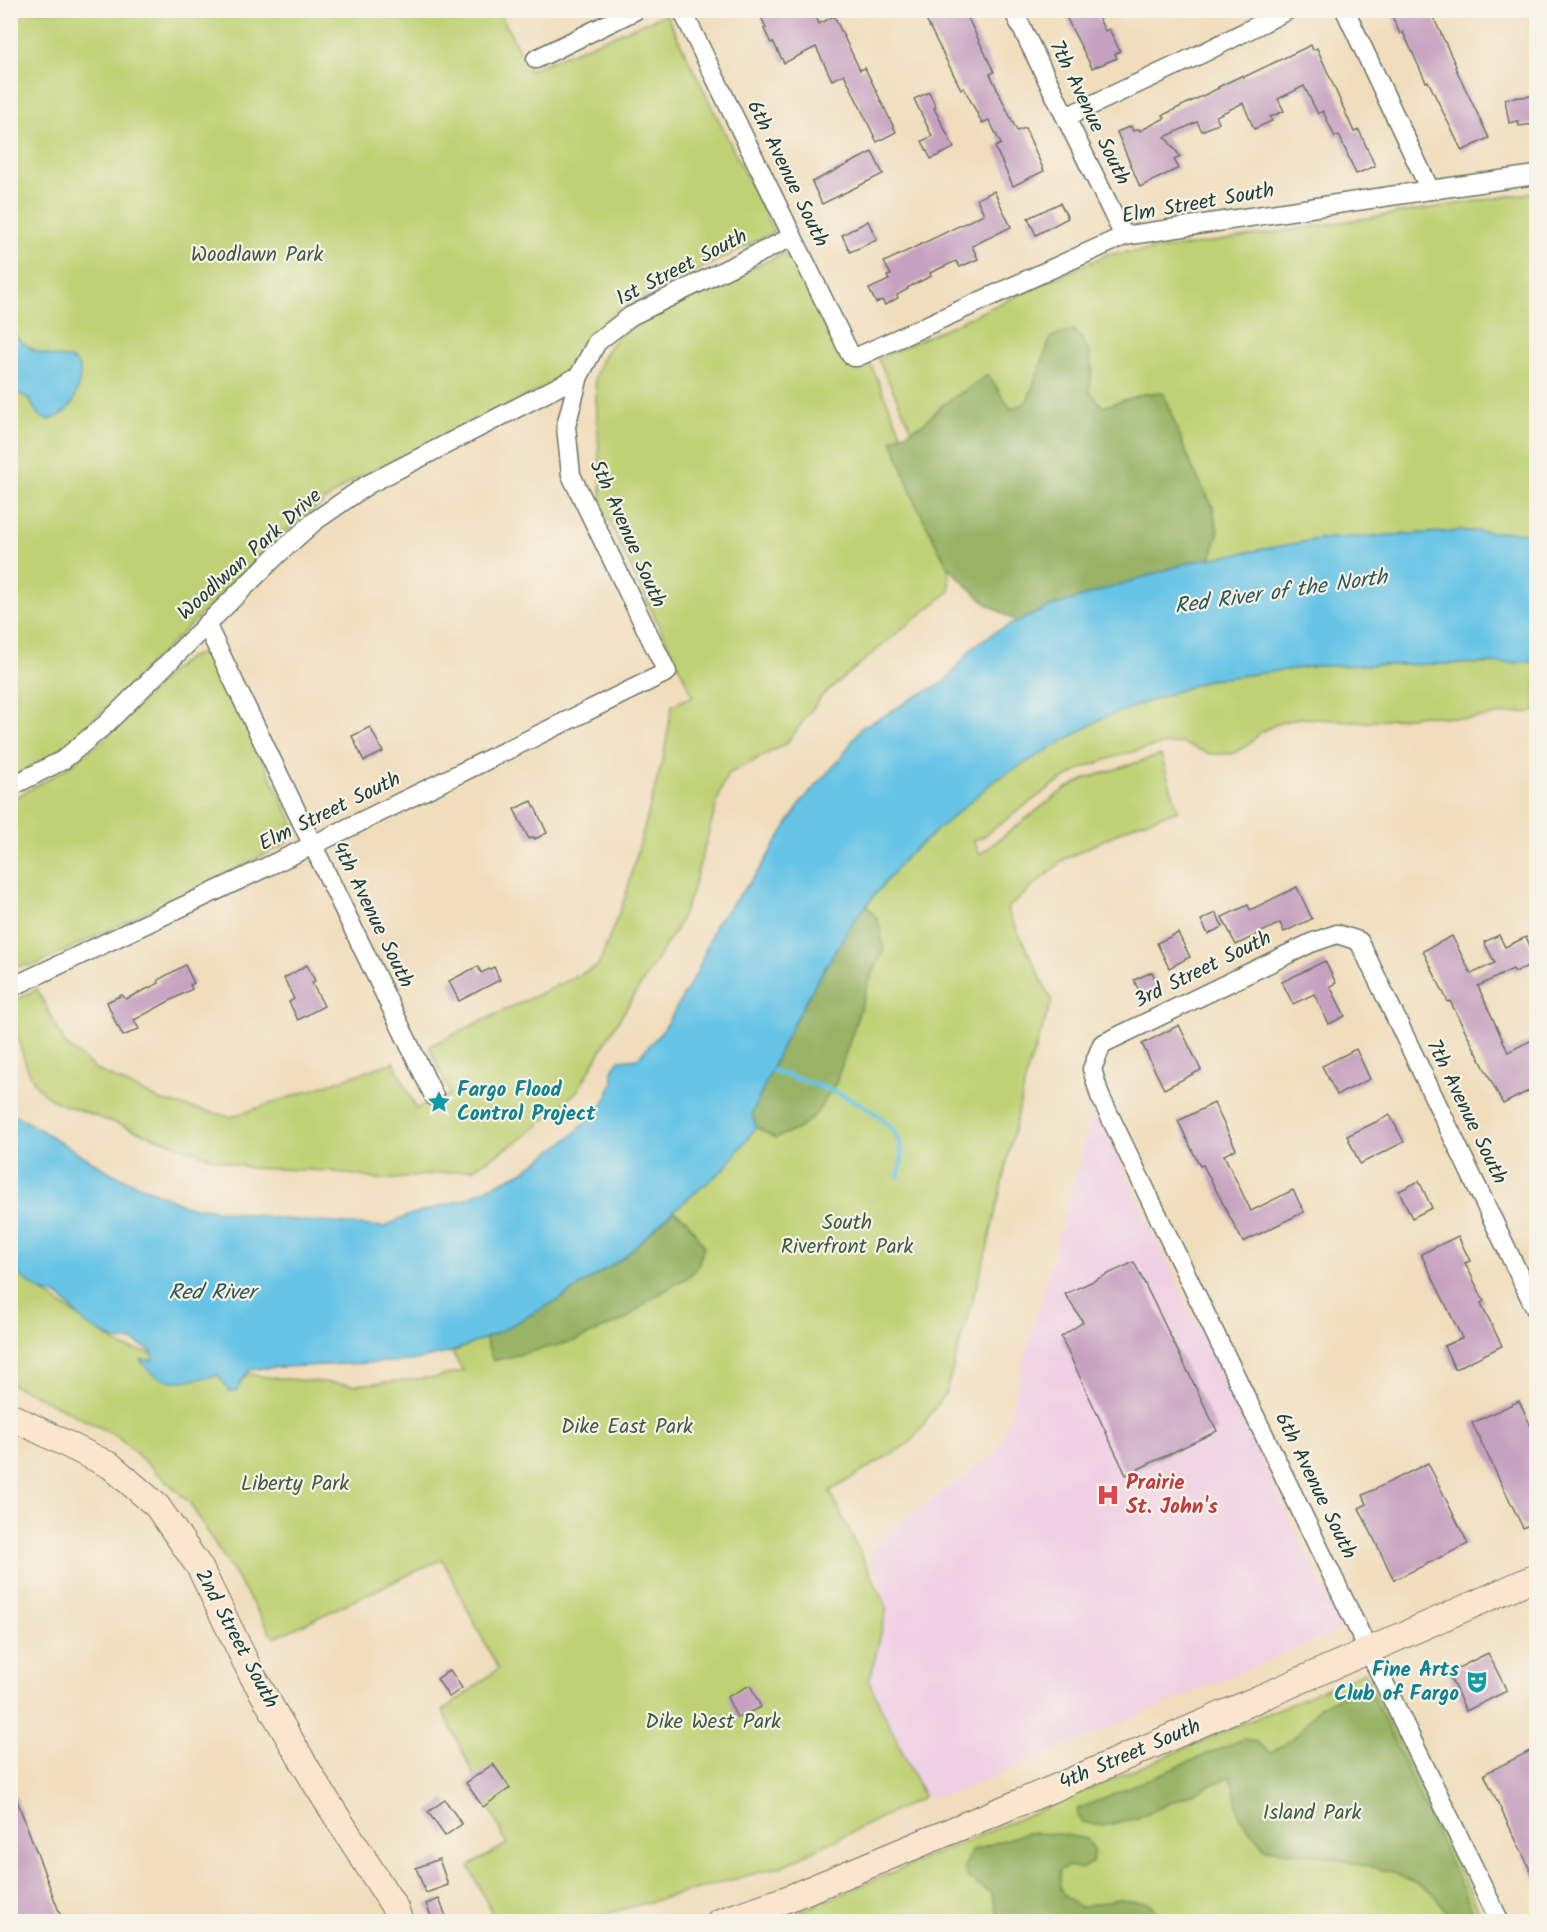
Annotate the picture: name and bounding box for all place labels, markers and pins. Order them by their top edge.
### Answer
place label: Fargo Flood Control Project [457,1074,596,1131]
place icon: Fargo Flood Control Project [426,1089,452,1115]
place label: Prairie St. John's [1126,1467,1218,1524]
hospital icon: Prairie St. John's [1095,1482,1121,1508]
place label: Fine Arts Club of Fargo [1334,1654,1459,1711]
theatre icon: Fine Arts Club of Fargo [1464,1669,1490,1695]

